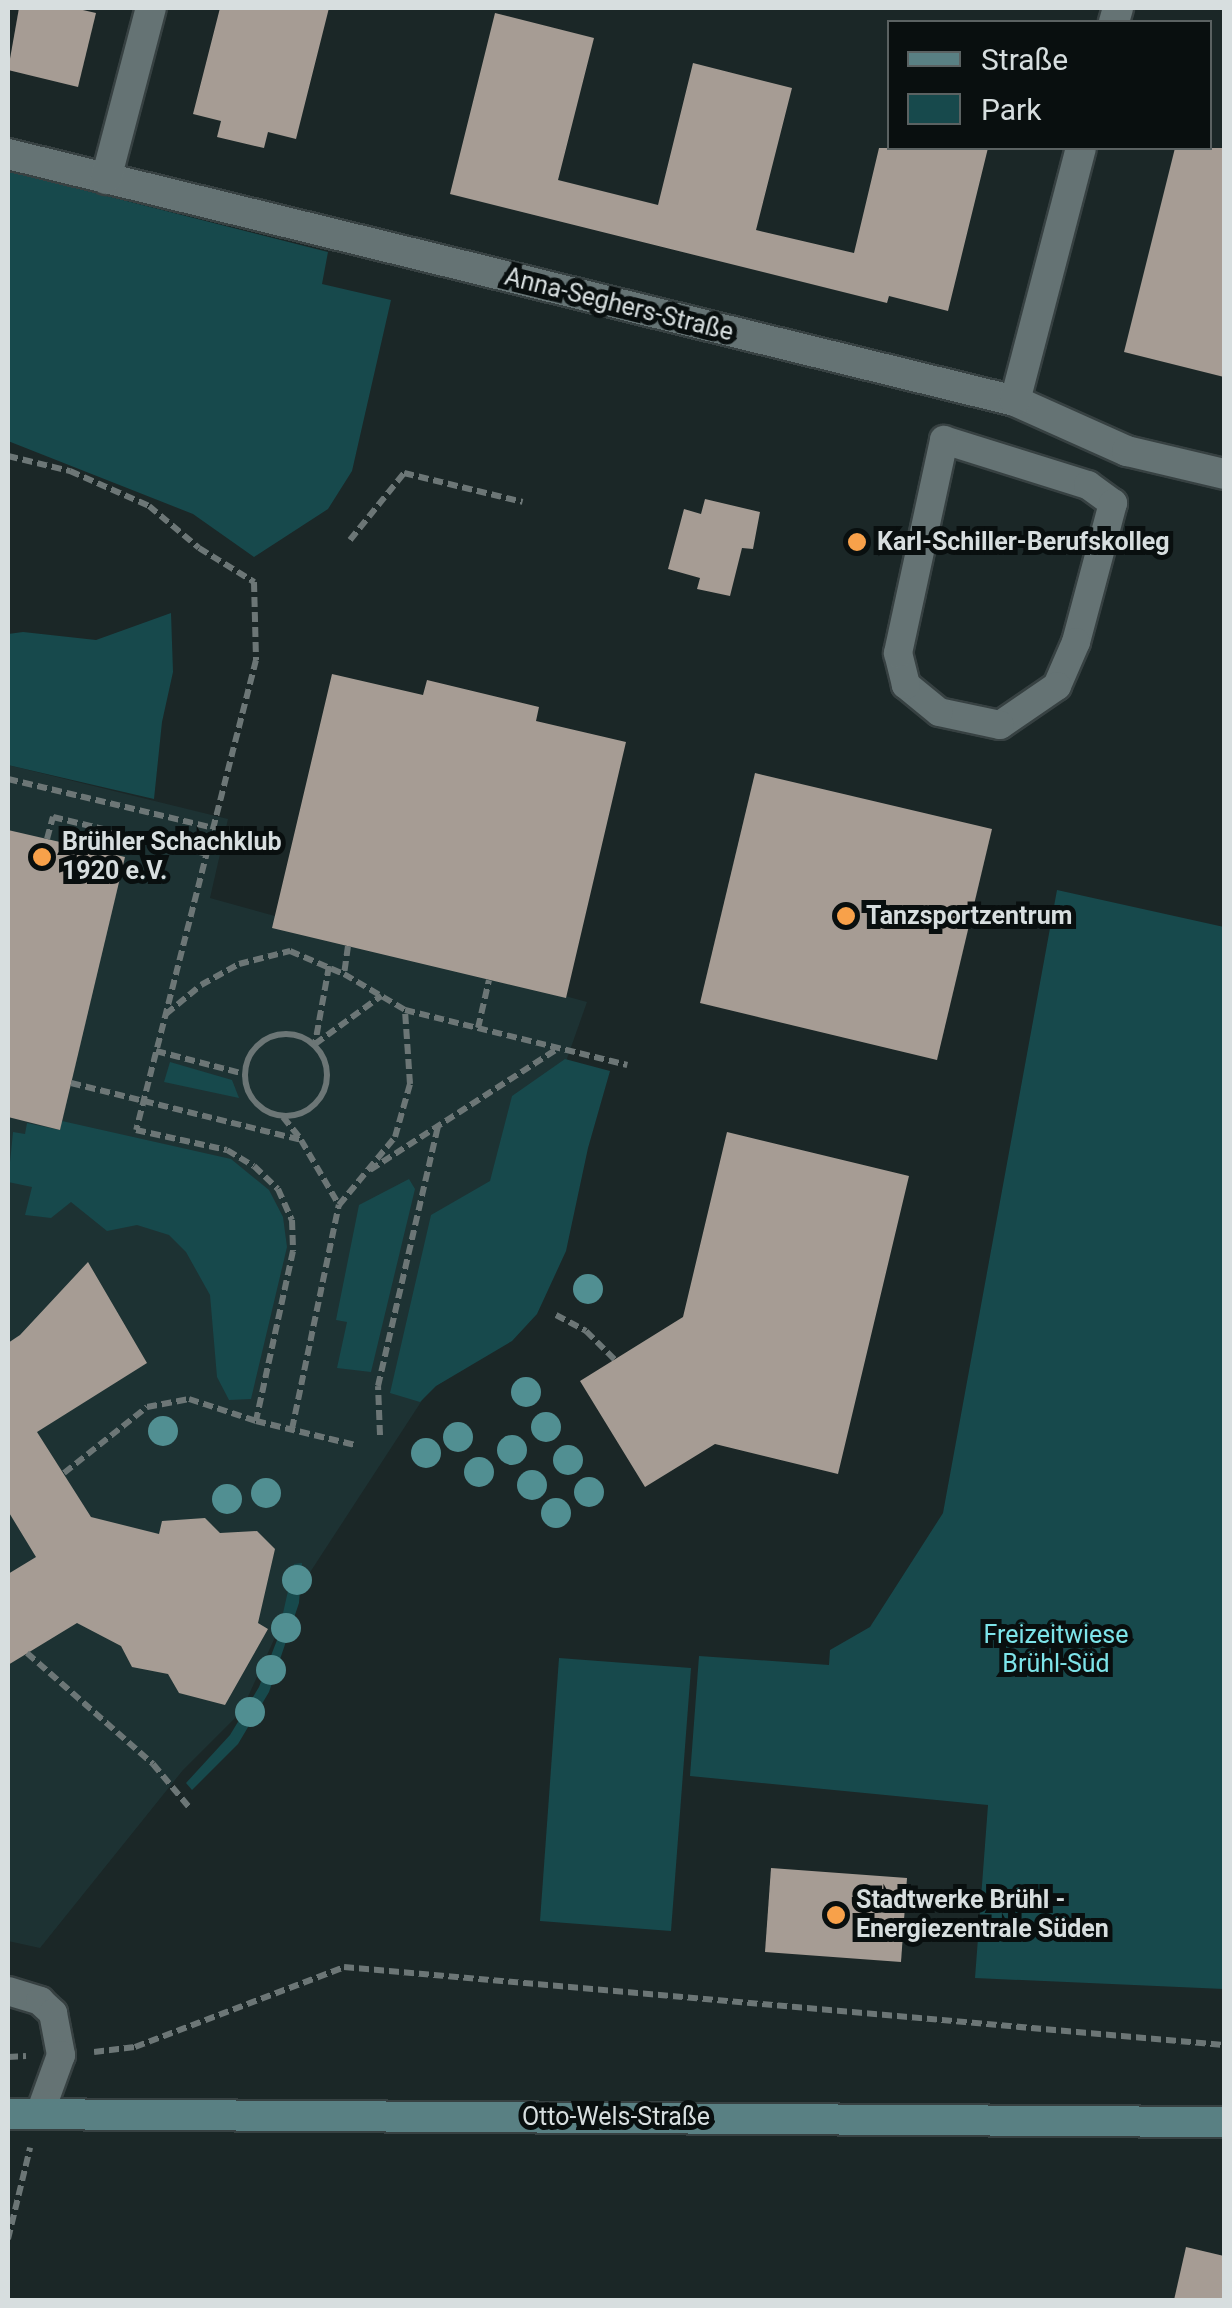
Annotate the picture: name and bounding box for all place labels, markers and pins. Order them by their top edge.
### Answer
place label: Karl-Schiller-Berufskolleg [877,527,1170,557]
marker: Karl-Schiller-Berufskolleg [846,531,868,553]
place label: Brühler Schachklub 1920 e.V. [62,828,281,887]
marker: Brühler Schachklub 1920 e.V. [31,846,53,868]
place label: Tanzsportzentrum [866,901,1072,931]
marker: Tanzsportzentrum [835,905,857,927]
place label: Stadtwerke Brühl - Energiezentrale Süden [856,1886,1109,1945]
marker: Stadtwerke Brühl - Energiezentrale Süden [825,1904,847,1926]

